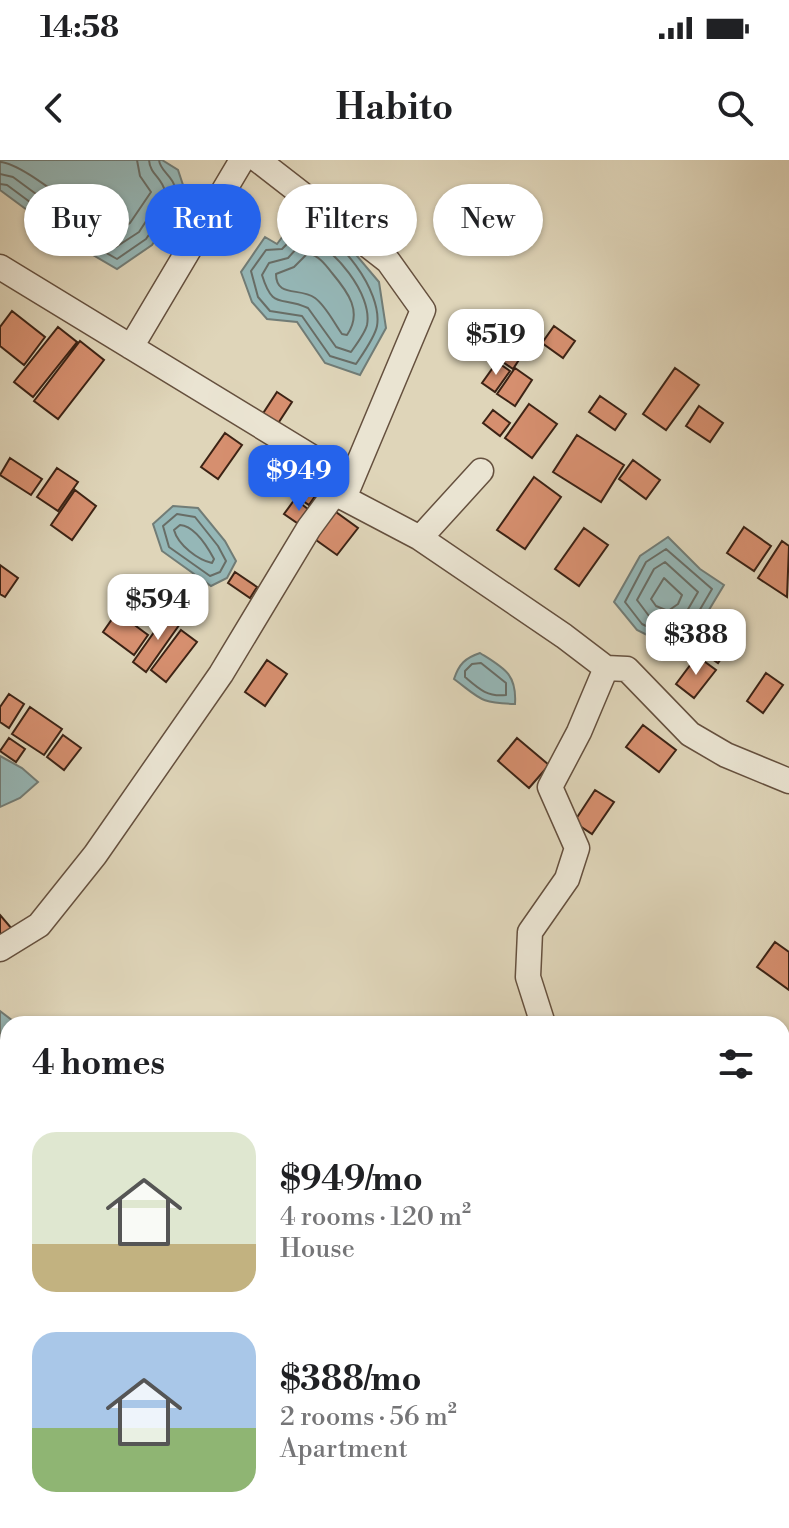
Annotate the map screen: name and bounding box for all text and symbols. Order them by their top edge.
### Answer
text: 14:58 [40,9,119,47]
icon: back [32,86,76,130]
text: Habito [336,86,453,131]
icon: search [713,86,757,130]
chip: Buy [24,184,129,256]
chip: Rent [145,184,261,256]
chip: Filters [277,184,417,256]
chip: New [433,184,543,256]
pin: $519 [449,309,543,377]
text: $519 [466,319,526,351]
pin: $949 [252,445,346,513]
text: $949 [266,455,332,487]
pin: $594 [111,574,205,642]
text: $594 [125,584,191,616]
pin: $388 [649,609,743,677]
text: $388 [664,619,728,651]
icon: filters [714,1042,758,1086]
text: 4 homes [32,1043,165,1085]
text: $949/mo [280,1159,423,1201]
icon: home [96,1164,192,1260]
text: 4 rooms · 120 m² [280,1201,471,1233]
text: House [280,1233,355,1265]
text: $388/mo [280,1359,421,1401]
icon: home [96,1364,192,1460]
text: 2 rooms · 56 m² [280,1401,457,1433]
text: Apartment [280,1433,408,1465]

